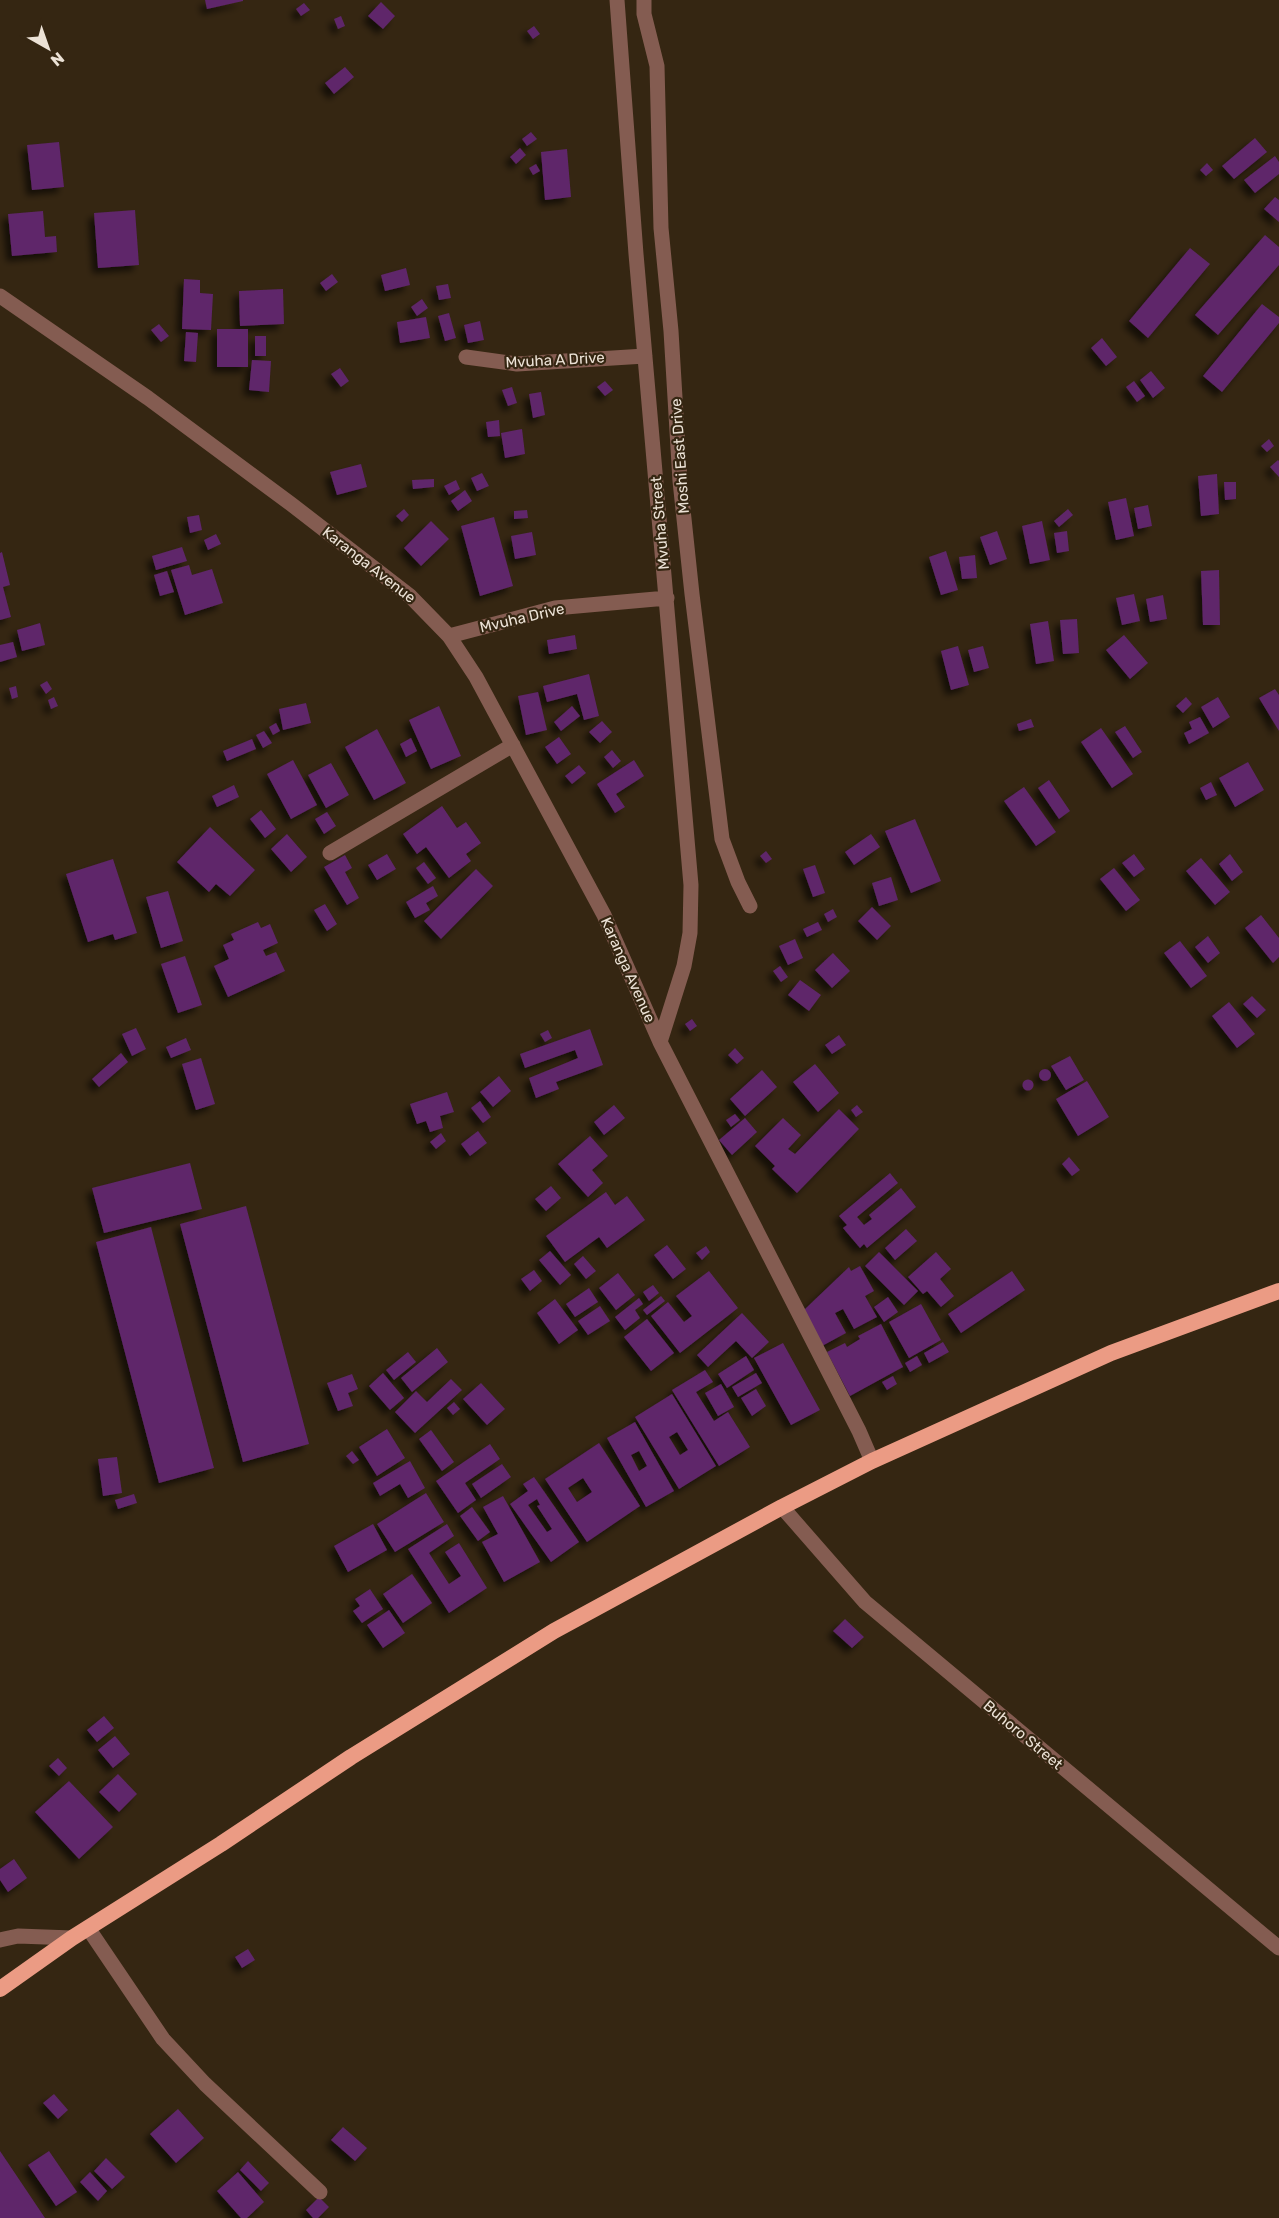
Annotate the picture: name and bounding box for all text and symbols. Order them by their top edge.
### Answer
north arrow [18,18,78,78]
text: N [47,48,68,70]
street label: Mvuha A Drive [505,348,605,372]
street label: Moshi East Drive [667,398,693,514]
street label: Mvuha Street [647,475,673,570]
street label: Karanga Avenue [319,523,419,607]
street label: Mvuha Drive [478,600,566,636]
street label: Karanga Avenue [597,915,659,1025]
street label: Buhoro Street [980,1697,1066,1773]

